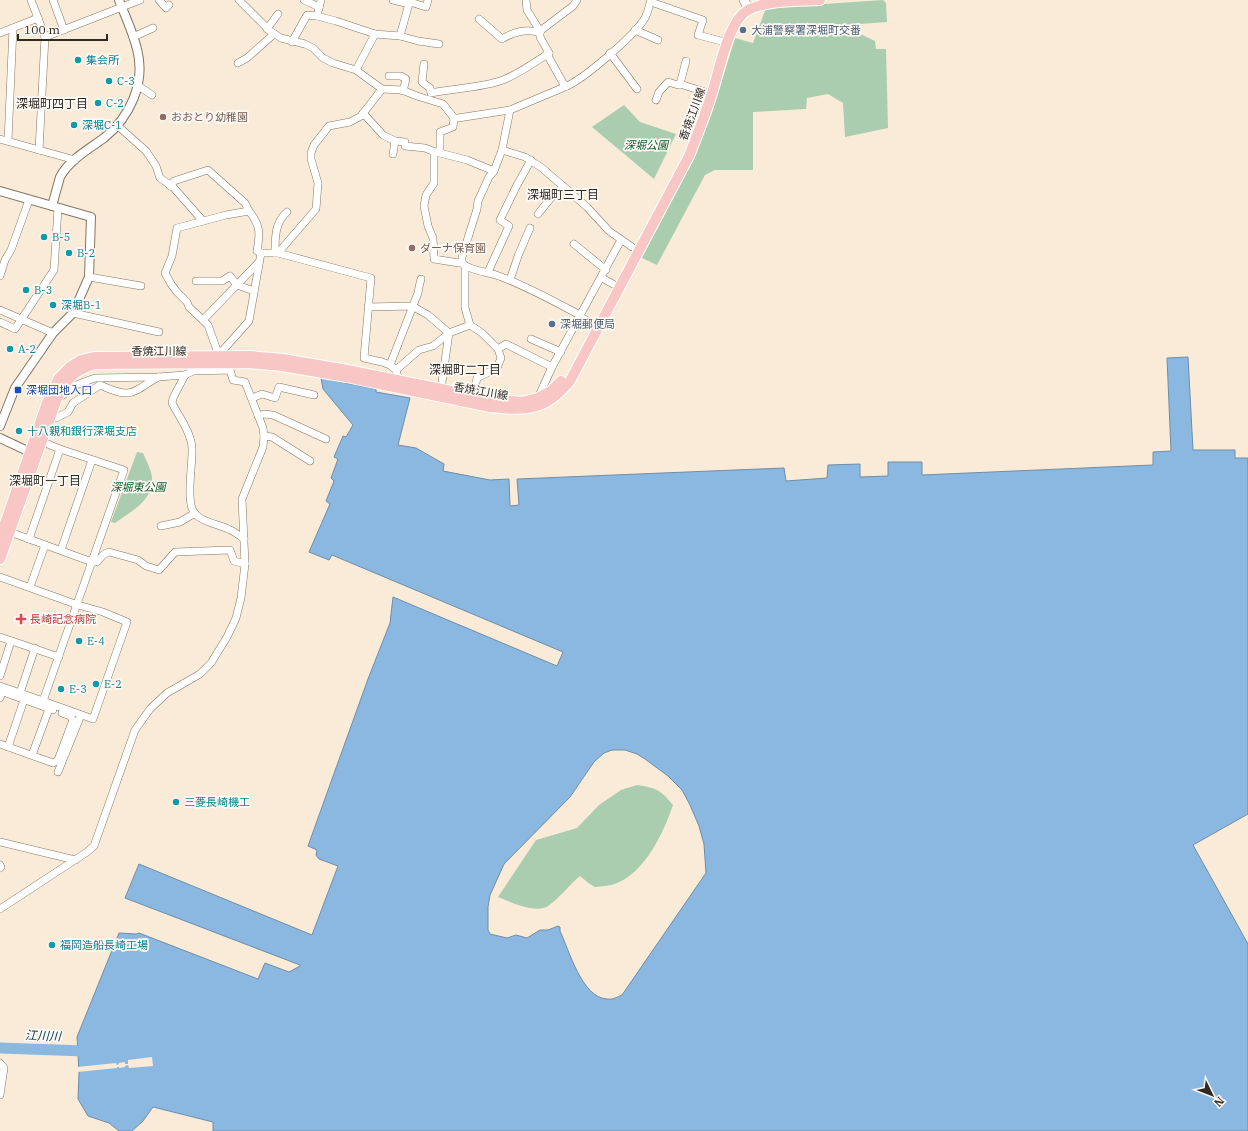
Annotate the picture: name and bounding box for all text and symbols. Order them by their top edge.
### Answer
scale bar [18,16,107,42]
text: 100 m [24,22,60,37]
place label: 大浦警察署深堀町交番 [751,23,861,37]
marker: 大浦警察署深堀町交番 [738,25,748,35]
place label: 集会所 [86,53,120,67]
marker: 集会所 [73,55,83,65]
place label: C-3 [117,74,135,88]
marker: C-3 [104,76,114,86]
street label: 香焼江川線 [676,86,708,142]
district label: 深堀町四丁目 [16,96,88,111]
place label: C-2 [106,96,124,110]
marker: C-2 [93,98,103,108]
place label: おおとり幼稚園 [171,110,248,124]
marker: おおとり幼稚園 [158,112,168,122]
place label: 深堀C-1 [82,118,122,132]
marker: 深堀C-1 [69,120,79,130]
park label: 深堀公園 [624,138,670,152]
district label: 深堀町三丁目 [527,187,599,202]
place label: B-5 [52,230,70,244]
marker: B-5 [39,232,49,242]
place label: ダーナ保育園 [420,241,486,255]
marker: ダーナ保育園 [407,243,417,253]
place label: B-2 [77,246,95,260]
marker: B-2 [64,248,74,258]
place label: B-3 [34,283,52,297]
marker: B-3 [21,285,31,295]
place label: 深堀B-1 [61,298,101,312]
marker: 深堀B-1 [48,300,58,310]
place label: 深堀郵便局 [560,317,615,331]
marker: 深堀郵便局 [547,319,557,329]
place label: A-2 [18,342,36,356]
marker: A-2 [5,344,15,354]
street label: 香焼江川線 [132,344,187,358]
district label: 深堀町二丁目 [429,362,501,377]
street label: 香焼江川線 [453,379,509,403]
place label: 深堀団地入口 [26,383,92,397]
marker: 深堀団地入口 [13,385,23,395]
place label: 十八親和銀行深堀支店 [27,424,137,438]
marker: 十八親和銀行深堀支店 [14,426,24,436]
district label: 深堀町一丁目 [9,473,81,488]
park label: 深堀東公園 [111,480,167,494]
place label: 長崎記念病院 [30,612,96,626]
marker: 長崎記念病院 [15,613,27,625]
place label: E-4 [87,634,105,648]
marker: E-4 [74,636,84,646]
place label: E-2 [104,677,122,691]
marker: E-2 [91,679,101,689]
place label: E-3 [69,682,87,696]
marker: E-3 [56,684,66,694]
place label: 三菱長崎機工 [184,795,250,809]
marker: 三菱長崎機工 [171,797,181,807]
place label: 福岡造船長崎工場 [60,938,148,952]
marker: 福岡造船長崎工場 [47,940,57,950]
water label: 江川川 [25,1027,63,1044]
north arrow [1192,1075,1232,1115]
text: N [1211,1094,1227,1110]

